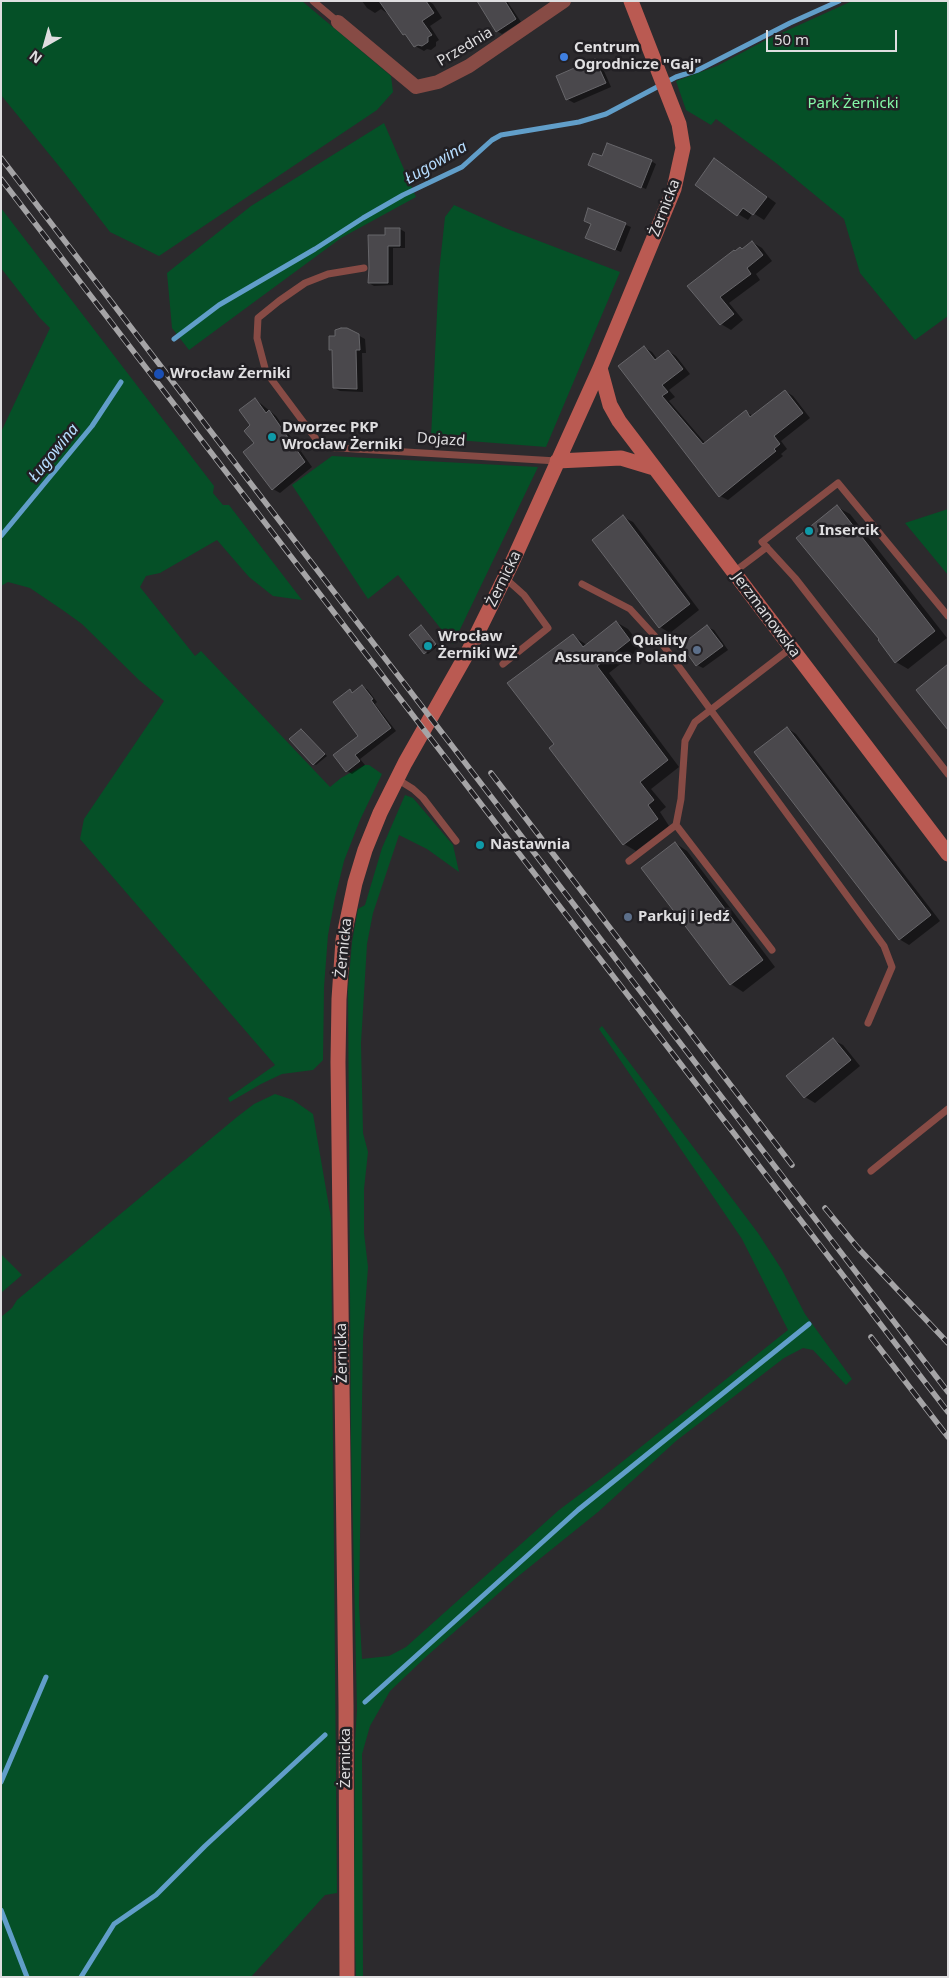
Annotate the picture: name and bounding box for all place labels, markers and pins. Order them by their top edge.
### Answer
place label: Centrum Ogrodnicze "Gaj" [574,39,702,74]
marker: Centrum Ogrodnicze "Gaj" [558,51,570,63]
place label: Wrocław Żerniki [170,365,291,383]
marker: Wrocław Żerniki [152,367,166,381]
place label: Dworzec PKP Wrocław Żerniki [282,419,403,454]
marker: Dworzec PKP Wrocław Żerniki [266,431,278,443]
place label: Insercik [819,522,879,540]
marker: Insercik [803,525,815,537]
place label: Wrocław Żerniki WŻ [438,628,517,663]
place label: Quality Assurance Poland [555,632,687,667]
marker: Wrocław Żerniki WŻ [422,640,434,652]
marker: Quality Assurance Poland [691,644,703,656]
place label: Nastawnia [490,836,570,854]
marker: Nastawnia [474,839,486,851]
place label: Parkuj i Jedź [638,908,730,926]
marker: Parkuj i Jedź [622,911,634,923]

